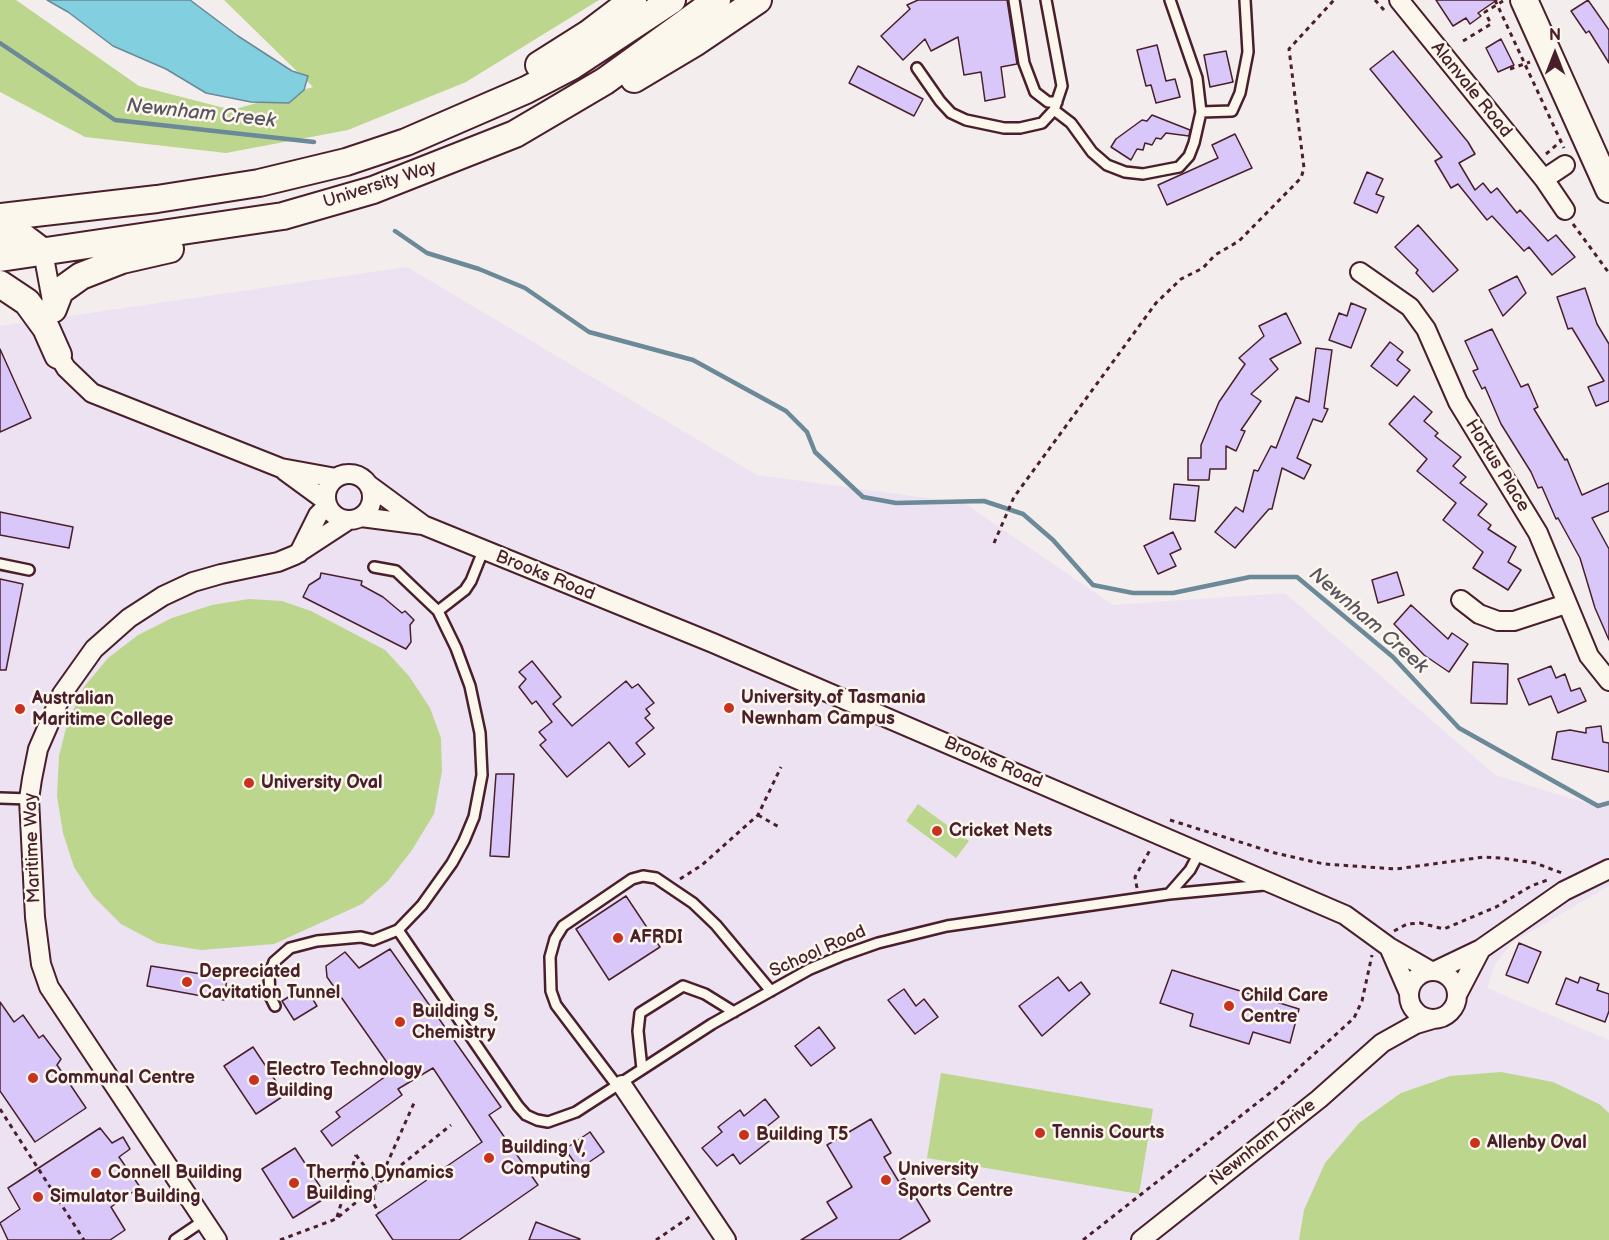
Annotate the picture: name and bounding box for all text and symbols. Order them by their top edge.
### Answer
north arrow [1525,24,1585,84]
text: N [1549,26,1561,45]
street label: Alanvale Road [1426,38,1516,142]
water label: Newnham Creek [125,94,277,134]
street label: University Way [321,157,439,213]
street label: Hortus Place [1460,416,1534,516]
street label: Brooks Road [492,546,598,606]
water label: Newnham Creek [1304,563,1432,679]
place label: University of Tasmania Newnham Campus [741,687,926,730]
place label: Australian Maritime College [32,688,173,730]
marker: University of Tasmania Newnham Campus [722,701,736,715]
marker: Australian Maritime College [13,702,27,716]
street label: Brooks Road [940,733,1046,793]
place label: University Oval [261,772,383,794]
marker: University Oval [242,776,256,790]
street label: Maritime Way [20,793,46,903]
place label: Cricket Nets [949,820,1052,842]
marker: Cricket Nets [930,824,944,838]
street label: School Road [766,921,870,983]
place label: AFRDI [630,927,683,949]
marker: AFRDI [611,931,625,945]
place label: Depreciated Cavitation Tunnel [199,961,340,1004]
marker: Depreciated Cavitation Tunnel [180,975,194,989]
place label: Child Care Centre [1241,985,1328,1028]
marker: Child Care Centre [1222,999,1236,1013]
place label: Building S, Chemistry [412,1001,498,1044]
marker: Building S, Chemistry [393,1015,407,1029]
place label: Electro Technology Building [266,1059,422,1102]
place label: Communal Centre [45,1067,195,1089]
marker: Communal Centre [26,1071,40,1085]
marker: Electro Technology Building [247,1073,261,1087]
street label: Newnham Drive [1206,1095,1320,1191]
place label: Tennis Courts [1052,1122,1164,1144]
place label: Building T5 [756,1124,848,1146]
marker: Tennis Courts [1033,1126,1047,1140]
marker: Building T5 [737,1128,751,1142]
place label: Allenby Oval [1487,1132,1587,1154]
marker: Allenby Oval [1468,1136,1482,1150]
place label: Building V, Computing [501,1137,590,1180]
marker: Building V, Computing [482,1151,496,1165]
place label: University Sports Centre [898,1159,1013,1202]
place label: Connell Building [108,1162,242,1184]
place label: Thermo Dynamics Building [306,1162,454,1204]
marker: Connell Building [89,1166,103,1180]
marker: University Sports Centre [879,1173,893,1187]
marker: Thermo Dynamics Building [287,1176,301,1190]
place label: Simulator Building [50,1186,200,1208]
marker: Simulator Building [31,1190,45,1204]

